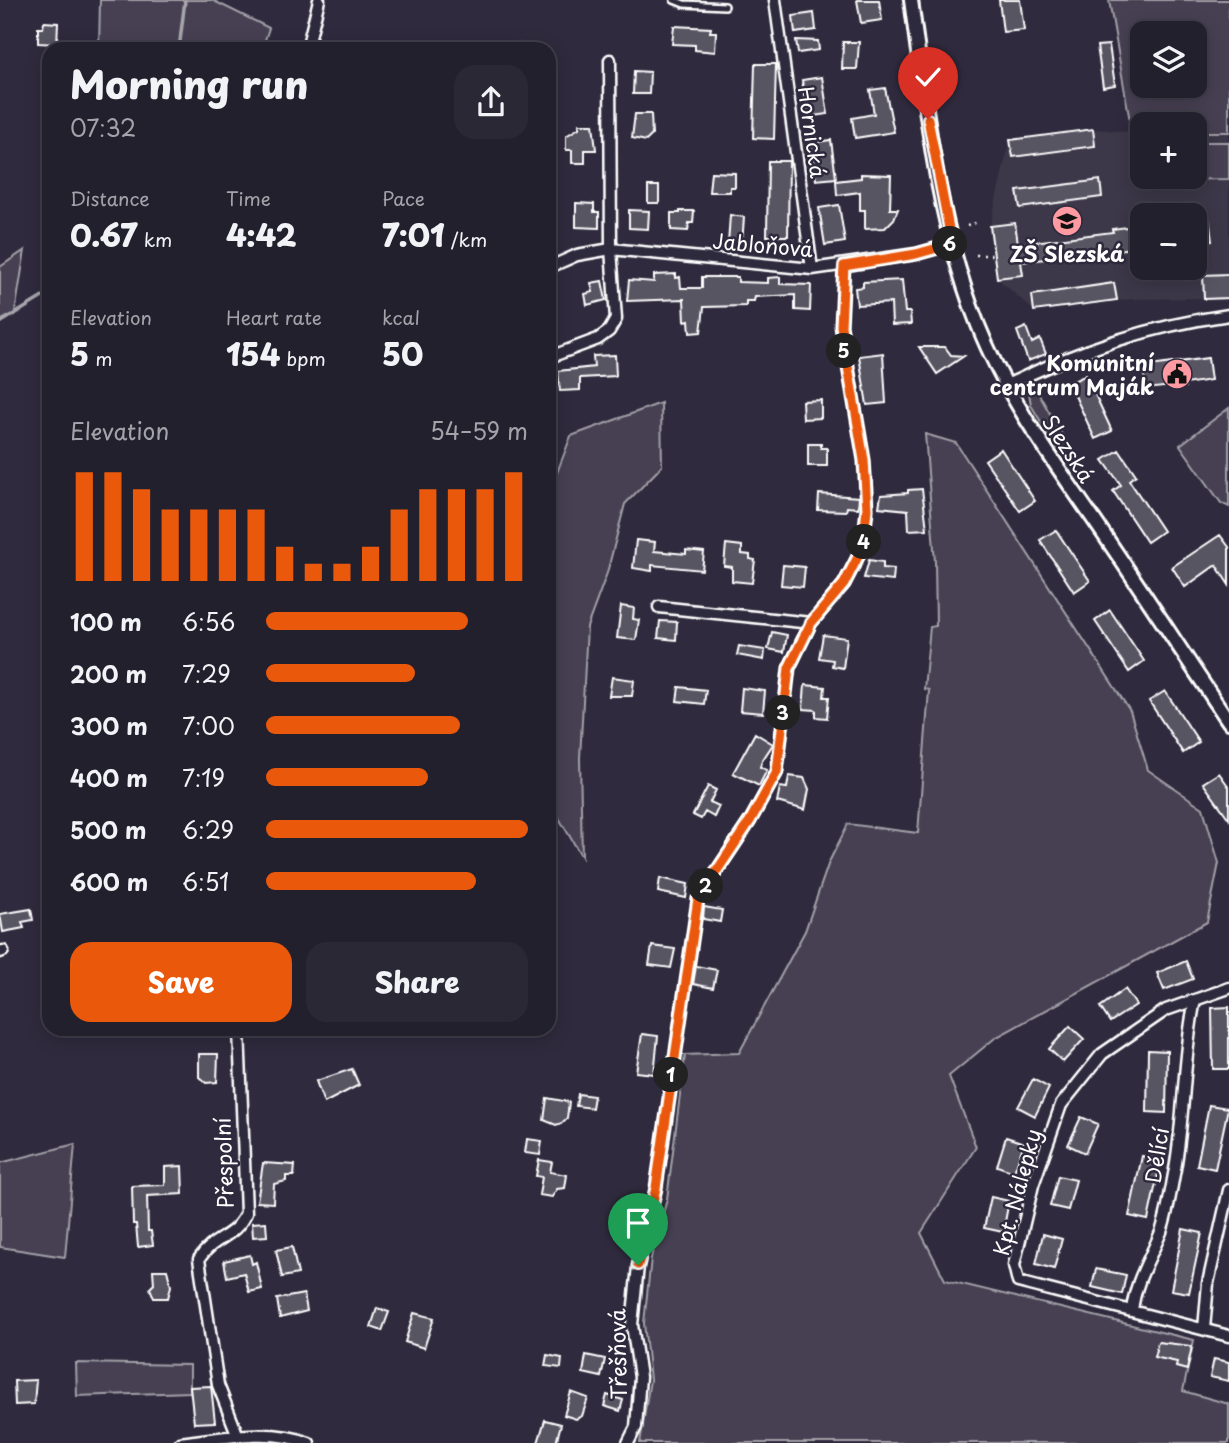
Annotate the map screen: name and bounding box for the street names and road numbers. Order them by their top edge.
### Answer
street label: Hornická [791,84,835,180]
street label: Jabloňová [711,224,815,264]
street label: Slezská [1035,407,1103,489]
street label: Přespolní [205,1117,241,1209]
street label: Kpt. Nálepky [984,1125,1048,1259]
street label: Dělící [1136,1125,1176,1185]
street label: Třešňová [600,1308,634,1400]

